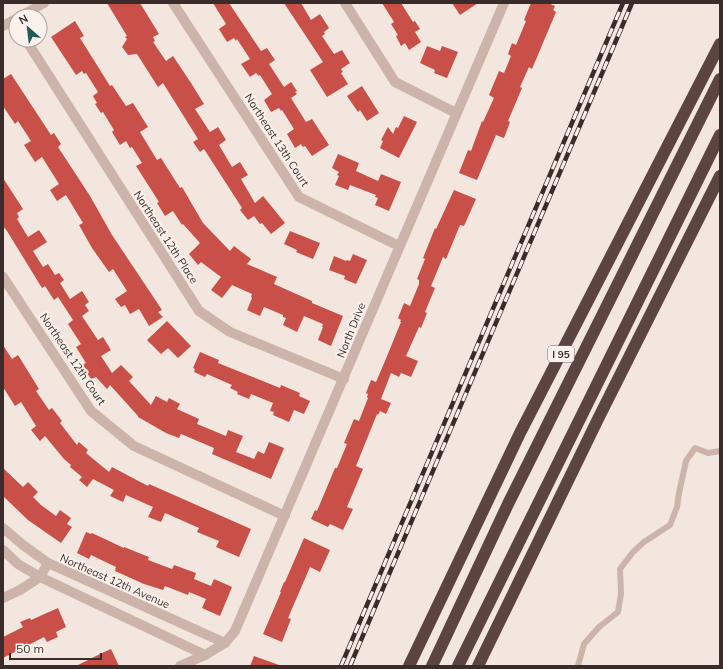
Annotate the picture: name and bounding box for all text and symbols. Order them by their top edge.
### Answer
north arrow [8,8,48,48]
text: N [16,11,30,27]
street label: Northeast 13th Court [242,91,312,189]
street label: Northeast 12th Place [131,188,201,286]
street label: North Drive [334,300,368,360]
street label: Northeast 12th Court [37,310,109,408]
road number: I 95 [548,346,574,362]
street label: Northeast 12th Avenue [58,551,172,611]
scale bar [10,635,101,661]
text: 50 m [16,641,44,656]

